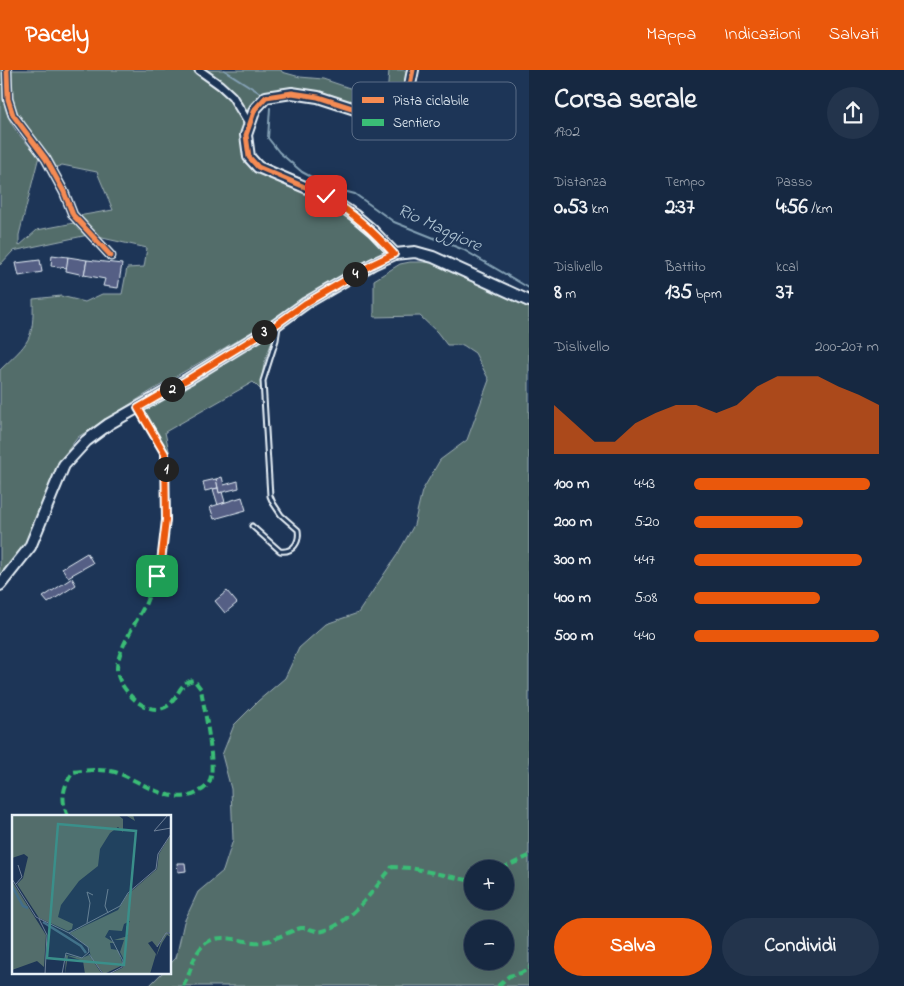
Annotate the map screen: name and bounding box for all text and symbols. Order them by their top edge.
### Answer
text: Pacely [25,18,89,53]
text: Mappa [646,22,696,48]
text: Indicazioni [724,22,801,48]
text: Salvati [829,22,879,48]
text: Corsa serale [554,80,697,121]
legend [352,82,516,140]
button: share [827,87,879,139]
text: Pista ciclabile [393,91,470,112]
text: Sentiero [393,113,440,134]
text: 19:02 [554,120,580,144]
text: Distanza [554,172,607,193]
text: Tempo [665,172,705,193]
text: Passo [776,172,812,193]
pin [305,175,347,217]
icon: check [312,182,340,210]
text: 0.53 [554,193,588,223]
text: 2:37 [665,193,695,223]
text: 4:56 [776,193,808,223]
water label: Rio Maggiore [393,198,486,260]
text: km [588,199,609,220]
text: /km [808,199,833,220]
text: Dislivello [554,257,603,278]
text: Battito [665,257,706,278]
text: kcal [776,257,798,278]
pin: 4 [342,262,368,286]
text: 4 [353,264,358,285]
text: 8 [554,278,562,308]
text: 135 [665,278,692,308]
text: 37 [776,278,793,308]
text: m [562,284,576,305]
text: bpm [692,284,722,305]
pin: 3 [252,320,276,344]
text: 3 [262,322,267,343]
text: Dislivello [554,335,610,359]
text: 200–207 m [815,335,879,359]
pin: 2 [160,376,184,402]
text: 2 [169,379,176,400]
pin: 1 [154,456,178,482]
text: 1 [164,459,169,480]
text: 100 m [554,472,589,496]
text: 4:43 [634,472,655,496]
text: 200 m [554,510,592,534]
text: 5:20 [634,510,659,534]
text: 300 m [554,548,591,572]
text: 4:47 [634,548,655,572]
pin [136,555,178,597]
icon: arrive [143,562,171,590]
text: 400 m [554,586,591,610]
text: 5:08 [634,586,657,610]
text: 500 m [554,624,593,648]
text: 4:40 [634,624,655,648]
inset map [12,815,171,974]
map controls [464,860,514,970]
button: + [464,860,514,910]
button: Salva [554,918,712,976]
button: Condividi [722,918,879,976]
button: − [464,920,514,970]

